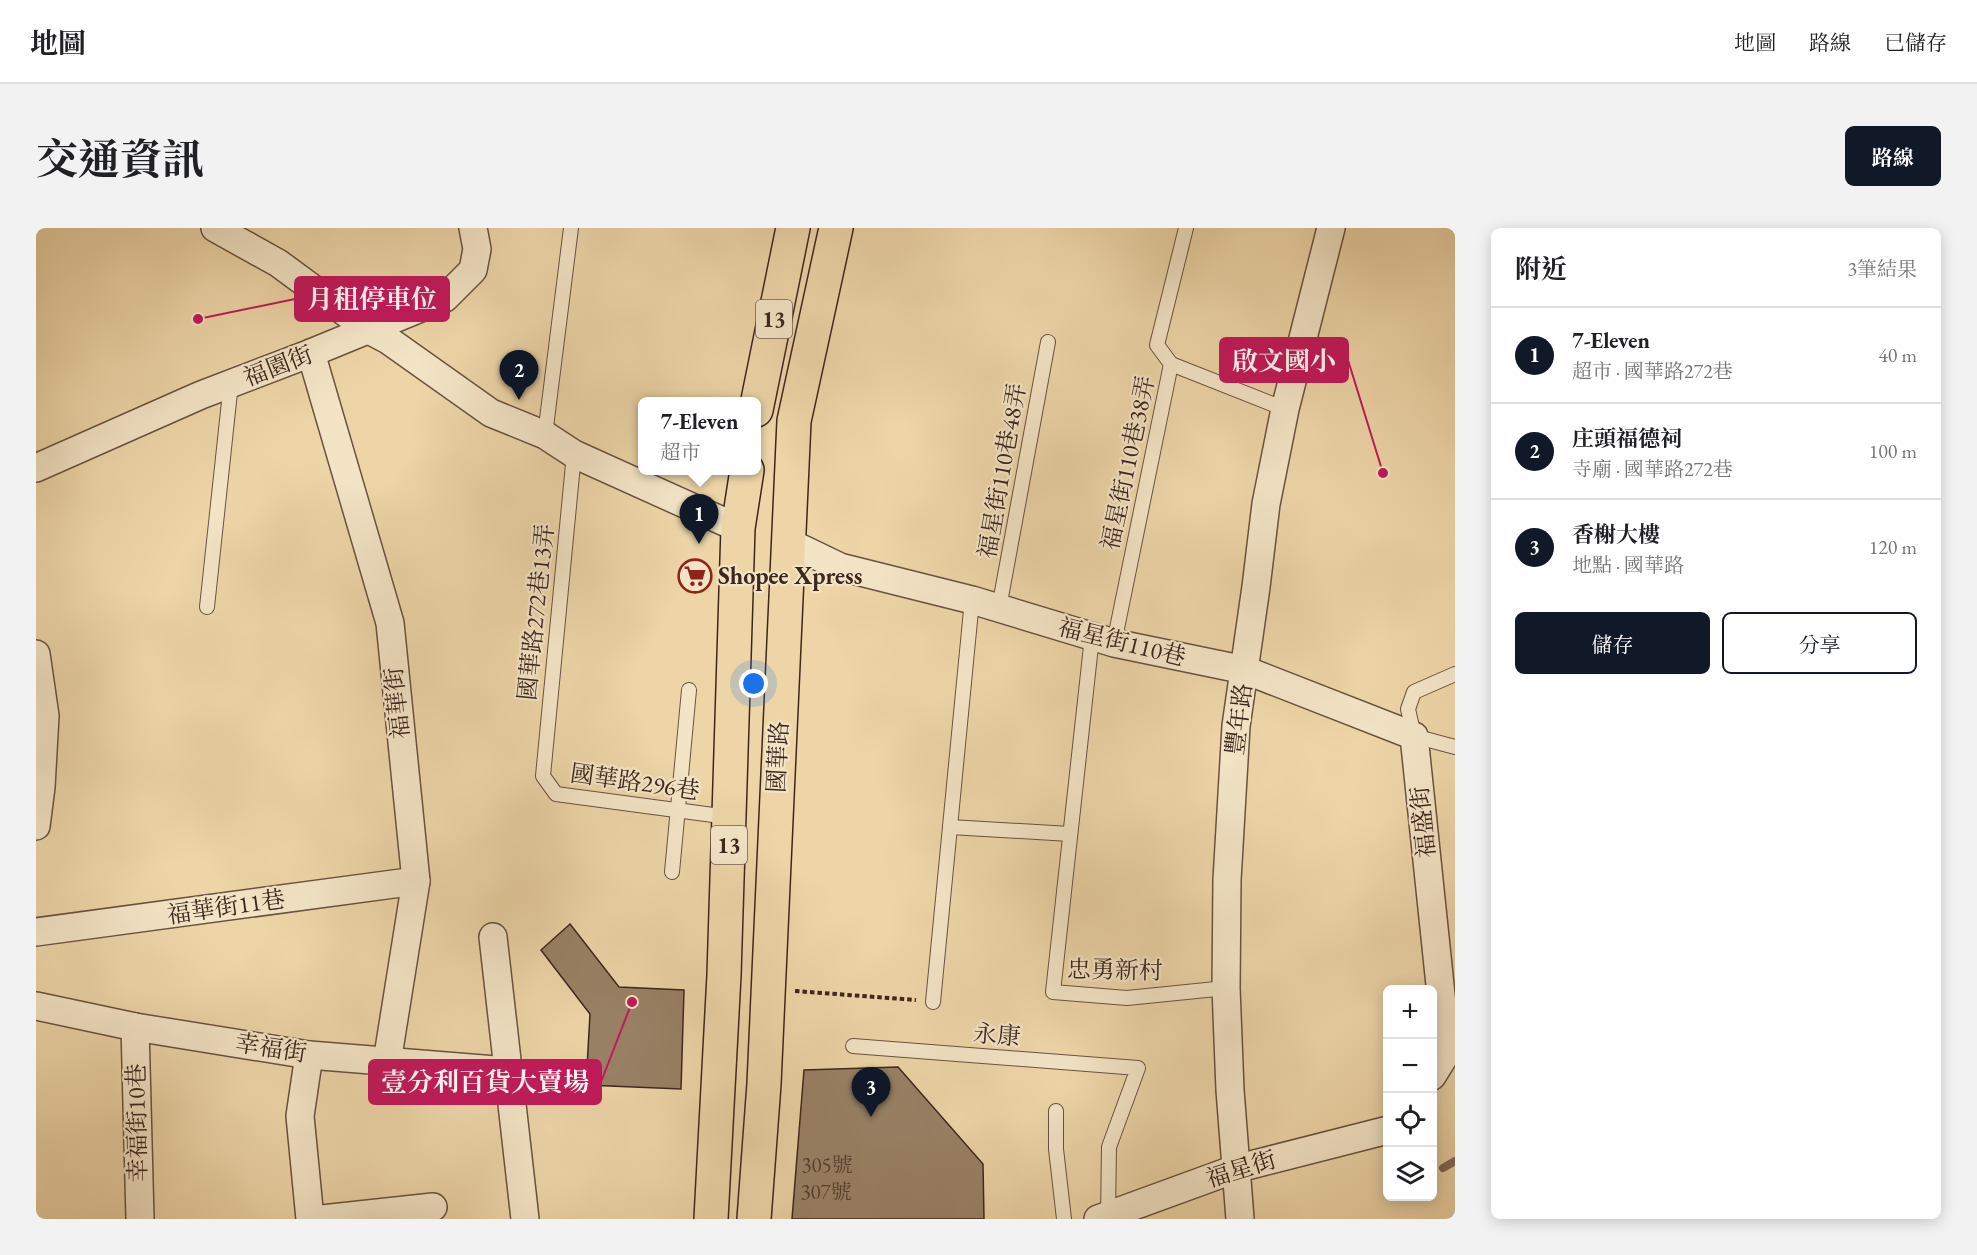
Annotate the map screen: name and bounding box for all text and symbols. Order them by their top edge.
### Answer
text: 地圖 [30,25,86,61]
text: 地圖 [1734,29,1776,56]
text: 路線 [1809,29,1851,56]
text: 已儲存 [1884,29,1947,56]
button: 路線 [1845,126,1941,186]
text: 交通資訊 [36,132,204,187]
text: 附近 [1515,252,1567,286]
text: 3筆結果 [1847,256,1917,282]
callout: 月租停車位 [295,277,449,321]
text: 月租停車位 [307,282,437,316]
road number: 13 [756,300,792,338]
text: 7-Eleven [1572,326,1650,355]
street label: 福園街 [239,338,317,393]
callout: 啟文國小 [1220,338,1348,382]
text: 1 [1529,342,1540,368]
text: 40 m [1878,342,1917,368]
text: 啟文國小 [1232,344,1336,378]
pin: 2 [500,350,538,400]
text: 超市 · 國華路272巷 [1572,358,1733,384]
street label: 福星街110巷38弄 [1094,373,1161,553]
street label: 福星街110巷48弄 [971,381,1032,561]
popup [638,397,761,475]
text: 7-Eleven [661,407,738,436]
text: 庄頭福德祠 [1572,424,1682,453]
text: 2 [1529,438,1540,464]
text: 100 m [1869,438,1917,464]
text: 超市 [661,439,701,465]
text: 寺廟 · 國華路272巷 [1572,456,1733,482]
pin: 1 [680,494,718,544]
text: 香榭大樓 [1572,520,1660,549]
street label: 國華路272巷13弄 [511,522,560,702]
text: 3 [1529,534,1540,560]
text: 120 m [1869,534,1917,560]
text: 地點 · 國華路 [1572,552,1684,578]
supermarket icon: Shopee Xpress [677,558,713,594]
place label: Shopee Xpress [718,560,862,591]
street label: 福星街110巷 [1055,611,1189,672]
button: 儲存 [1515,612,1710,674]
button: 分享 [1722,612,1917,674]
street label: 福華街 [377,666,416,740]
your location [739,669,768,698]
street label: 豐年路 [1219,681,1258,757]
street label: 國華路 [760,720,795,794]
street label: 國華路296巷 [568,757,702,806]
street label: 福盛街 [1403,785,1442,859]
road number: 13 [711,826,747,864]
street label: 福華街11巷 [165,883,287,930]
street label: 忠勇新村 [1067,953,1163,986]
map controls [1383,985,1437,1201]
button: + [1383,985,1437,1039]
street label: 永康 [972,1017,1022,1052]
street label: 幸福街 [233,1027,309,1068]
button: − [1383,1039,1437,1093]
callout: 壹分利百貨大賣場 [369,1060,601,1104]
street label: 幸福街10巷 [120,1063,153,1183]
text: 壹分利百貨大賣場 [381,1065,589,1099]
pin: 3 [852,1068,890,1117]
button: locate [1383,1093,1437,1147]
street label: 福星街 [1202,1143,1280,1194]
button: layers [1383,1147,1437,1201]
house number: 305號 [801,1151,853,1178]
house number: 307號 [800,1178,852,1205]

